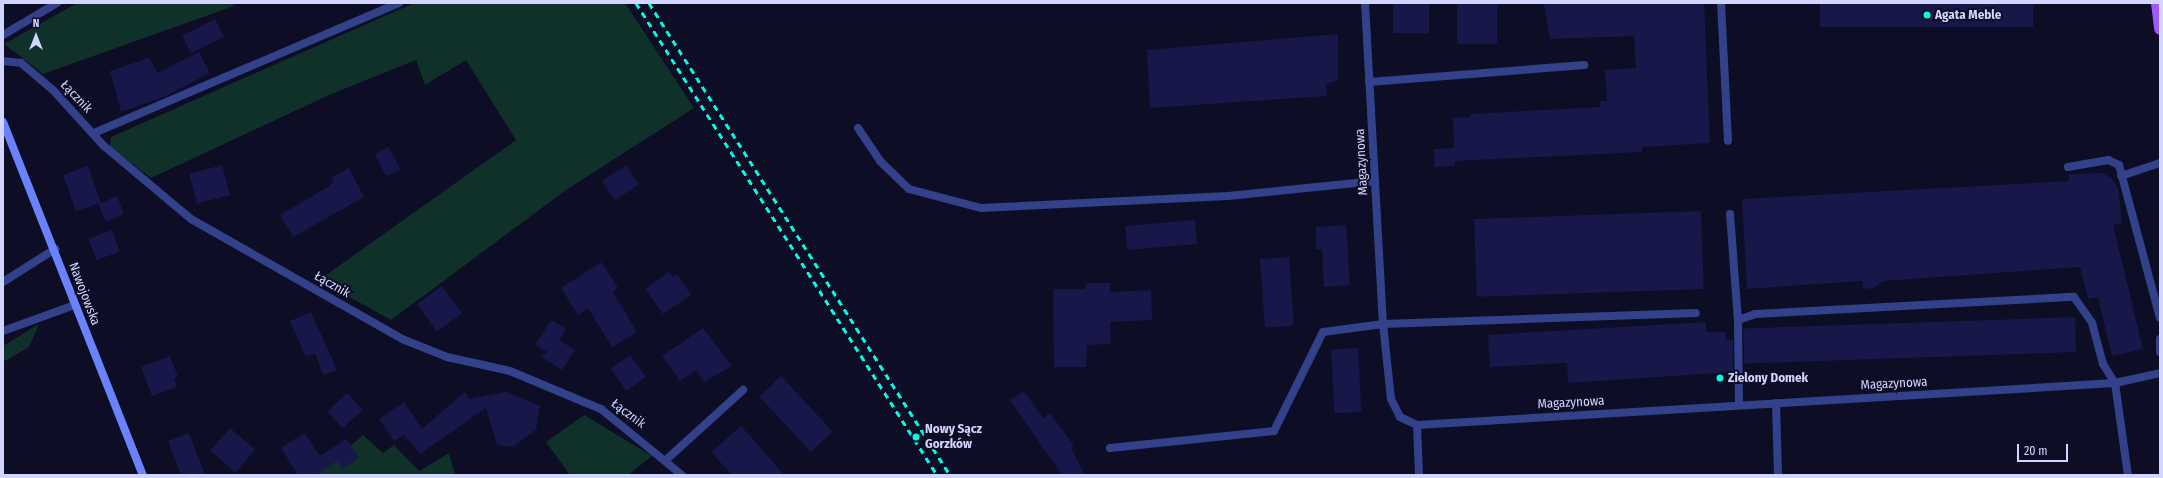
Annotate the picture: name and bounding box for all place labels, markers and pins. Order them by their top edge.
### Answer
place label: Agata Meble [1935,7,2001,23]
marker: Agata Meble [1922,10,1932,20]
place label: Zielony Domek [1728,370,1808,386]
marker: Zielony Domek [1715,373,1725,383]
place label: Nowy Sącz Gorzków [925,422,982,453]
marker: Nowy Sącz Gorzków [910,431,922,443]

